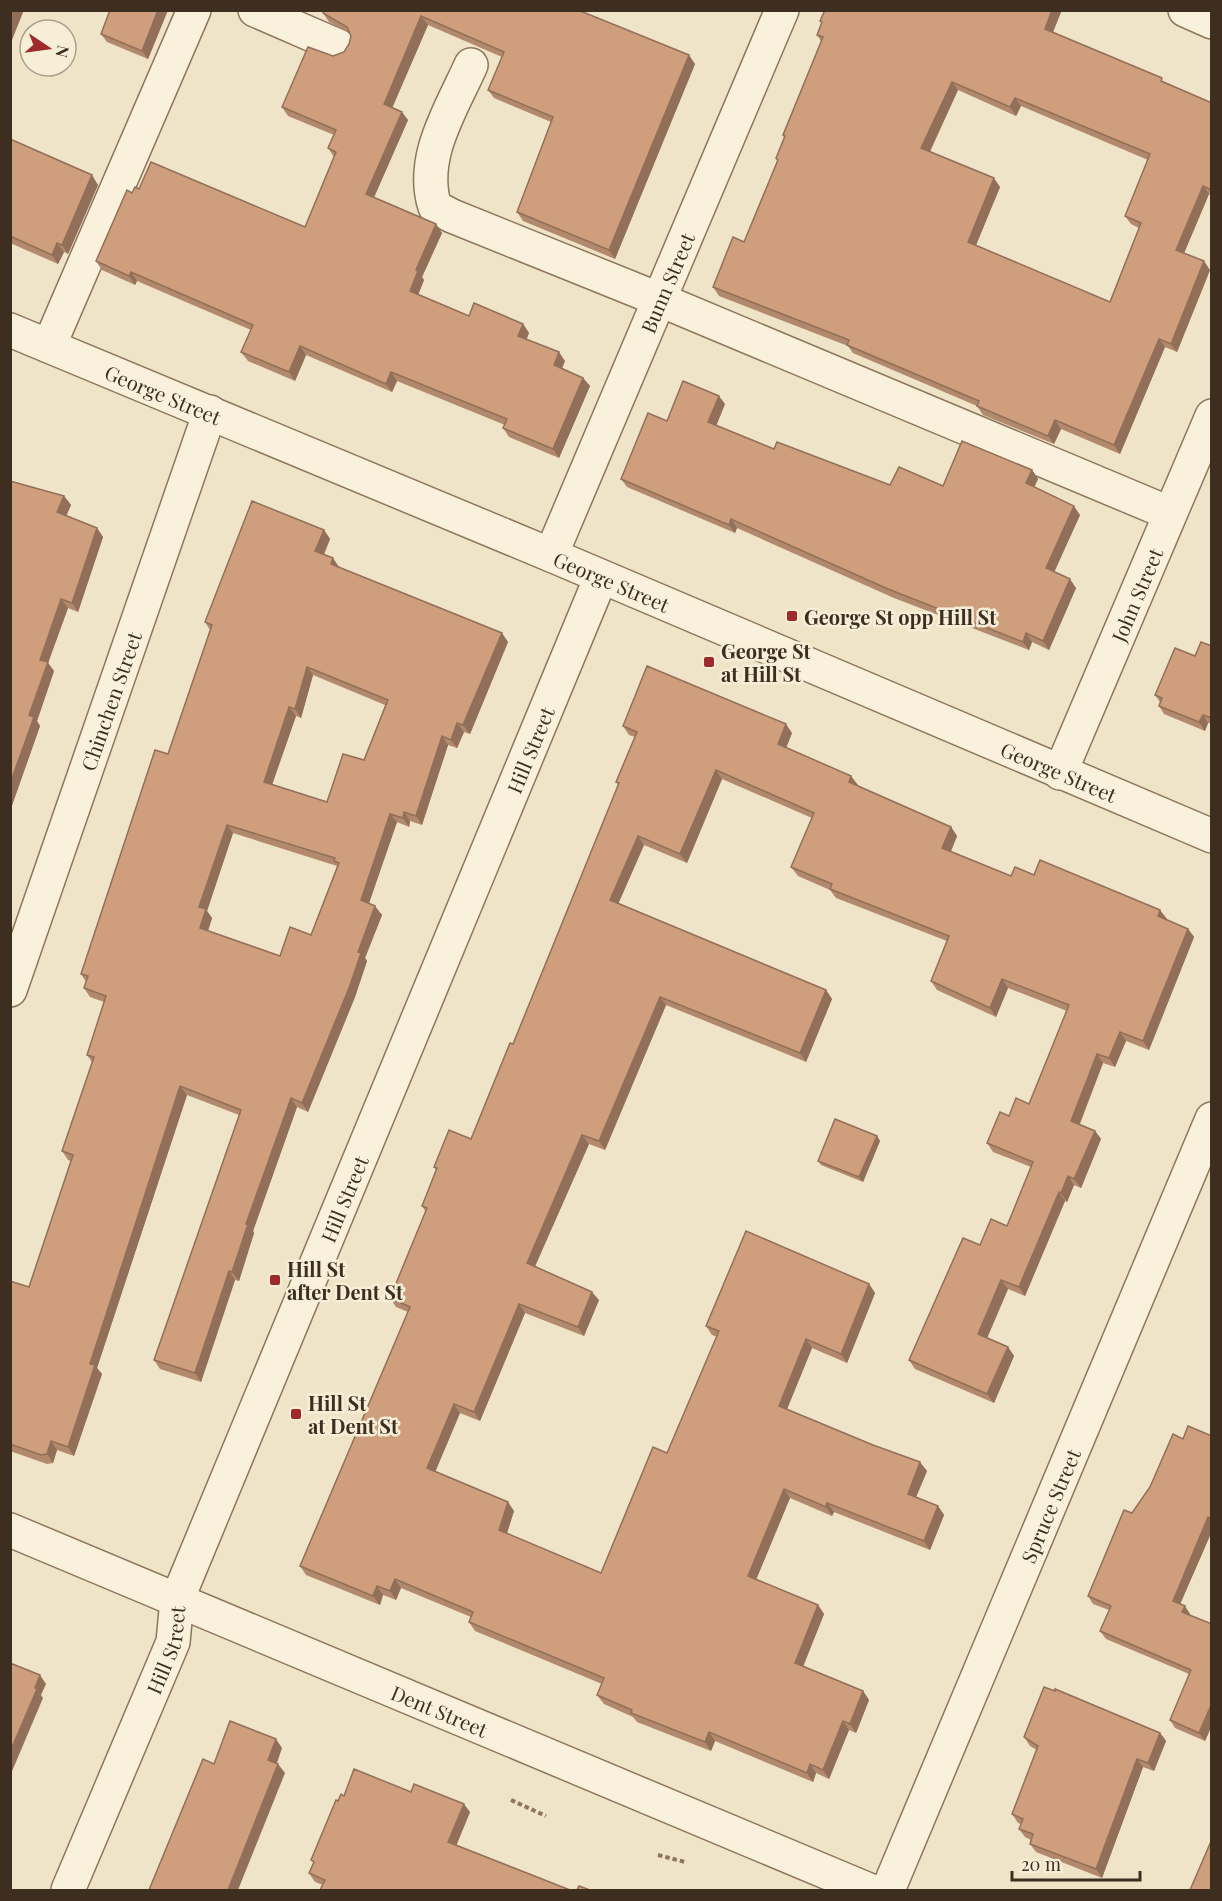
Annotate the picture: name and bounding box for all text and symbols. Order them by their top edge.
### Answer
north arrow [18,18,78,78]
text: N [51,43,75,60]
street label: Bunn Street [633,227,700,337]
street label: George Street [101,358,226,430]
street label: John Street [1104,543,1168,646]
street label: George Street [550,544,675,618]
place label: George St opp Hill St [804,603,997,630]
marker: George St opp Hill St [785,609,799,623]
street label: Chinchen Street [73,627,147,774]
place label: George St at Hill St [721,637,812,687]
marker: George St at Hill St [702,655,716,669]
street label: Hill Street [500,702,560,797]
street label: George Street [997,734,1122,808]
street label: Hill Street [313,1150,374,1246]
place label: Hill St after Dent St [287,1255,404,1305]
marker: Hill St after Dent St [268,1273,282,1287]
place label: Hill St at Dent St [308,1389,399,1439]
marker: Hill St at Dent St [289,1407,303,1421]
street label: Spruce Street [1014,1443,1086,1567]
street label: Hill Street [139,1604,190,1698]
street label: Dent Street [388,1678,493,1743]
scale bar [1012,1844,1140,1882]
text: 20 m [1021,1852,1061,1876]

